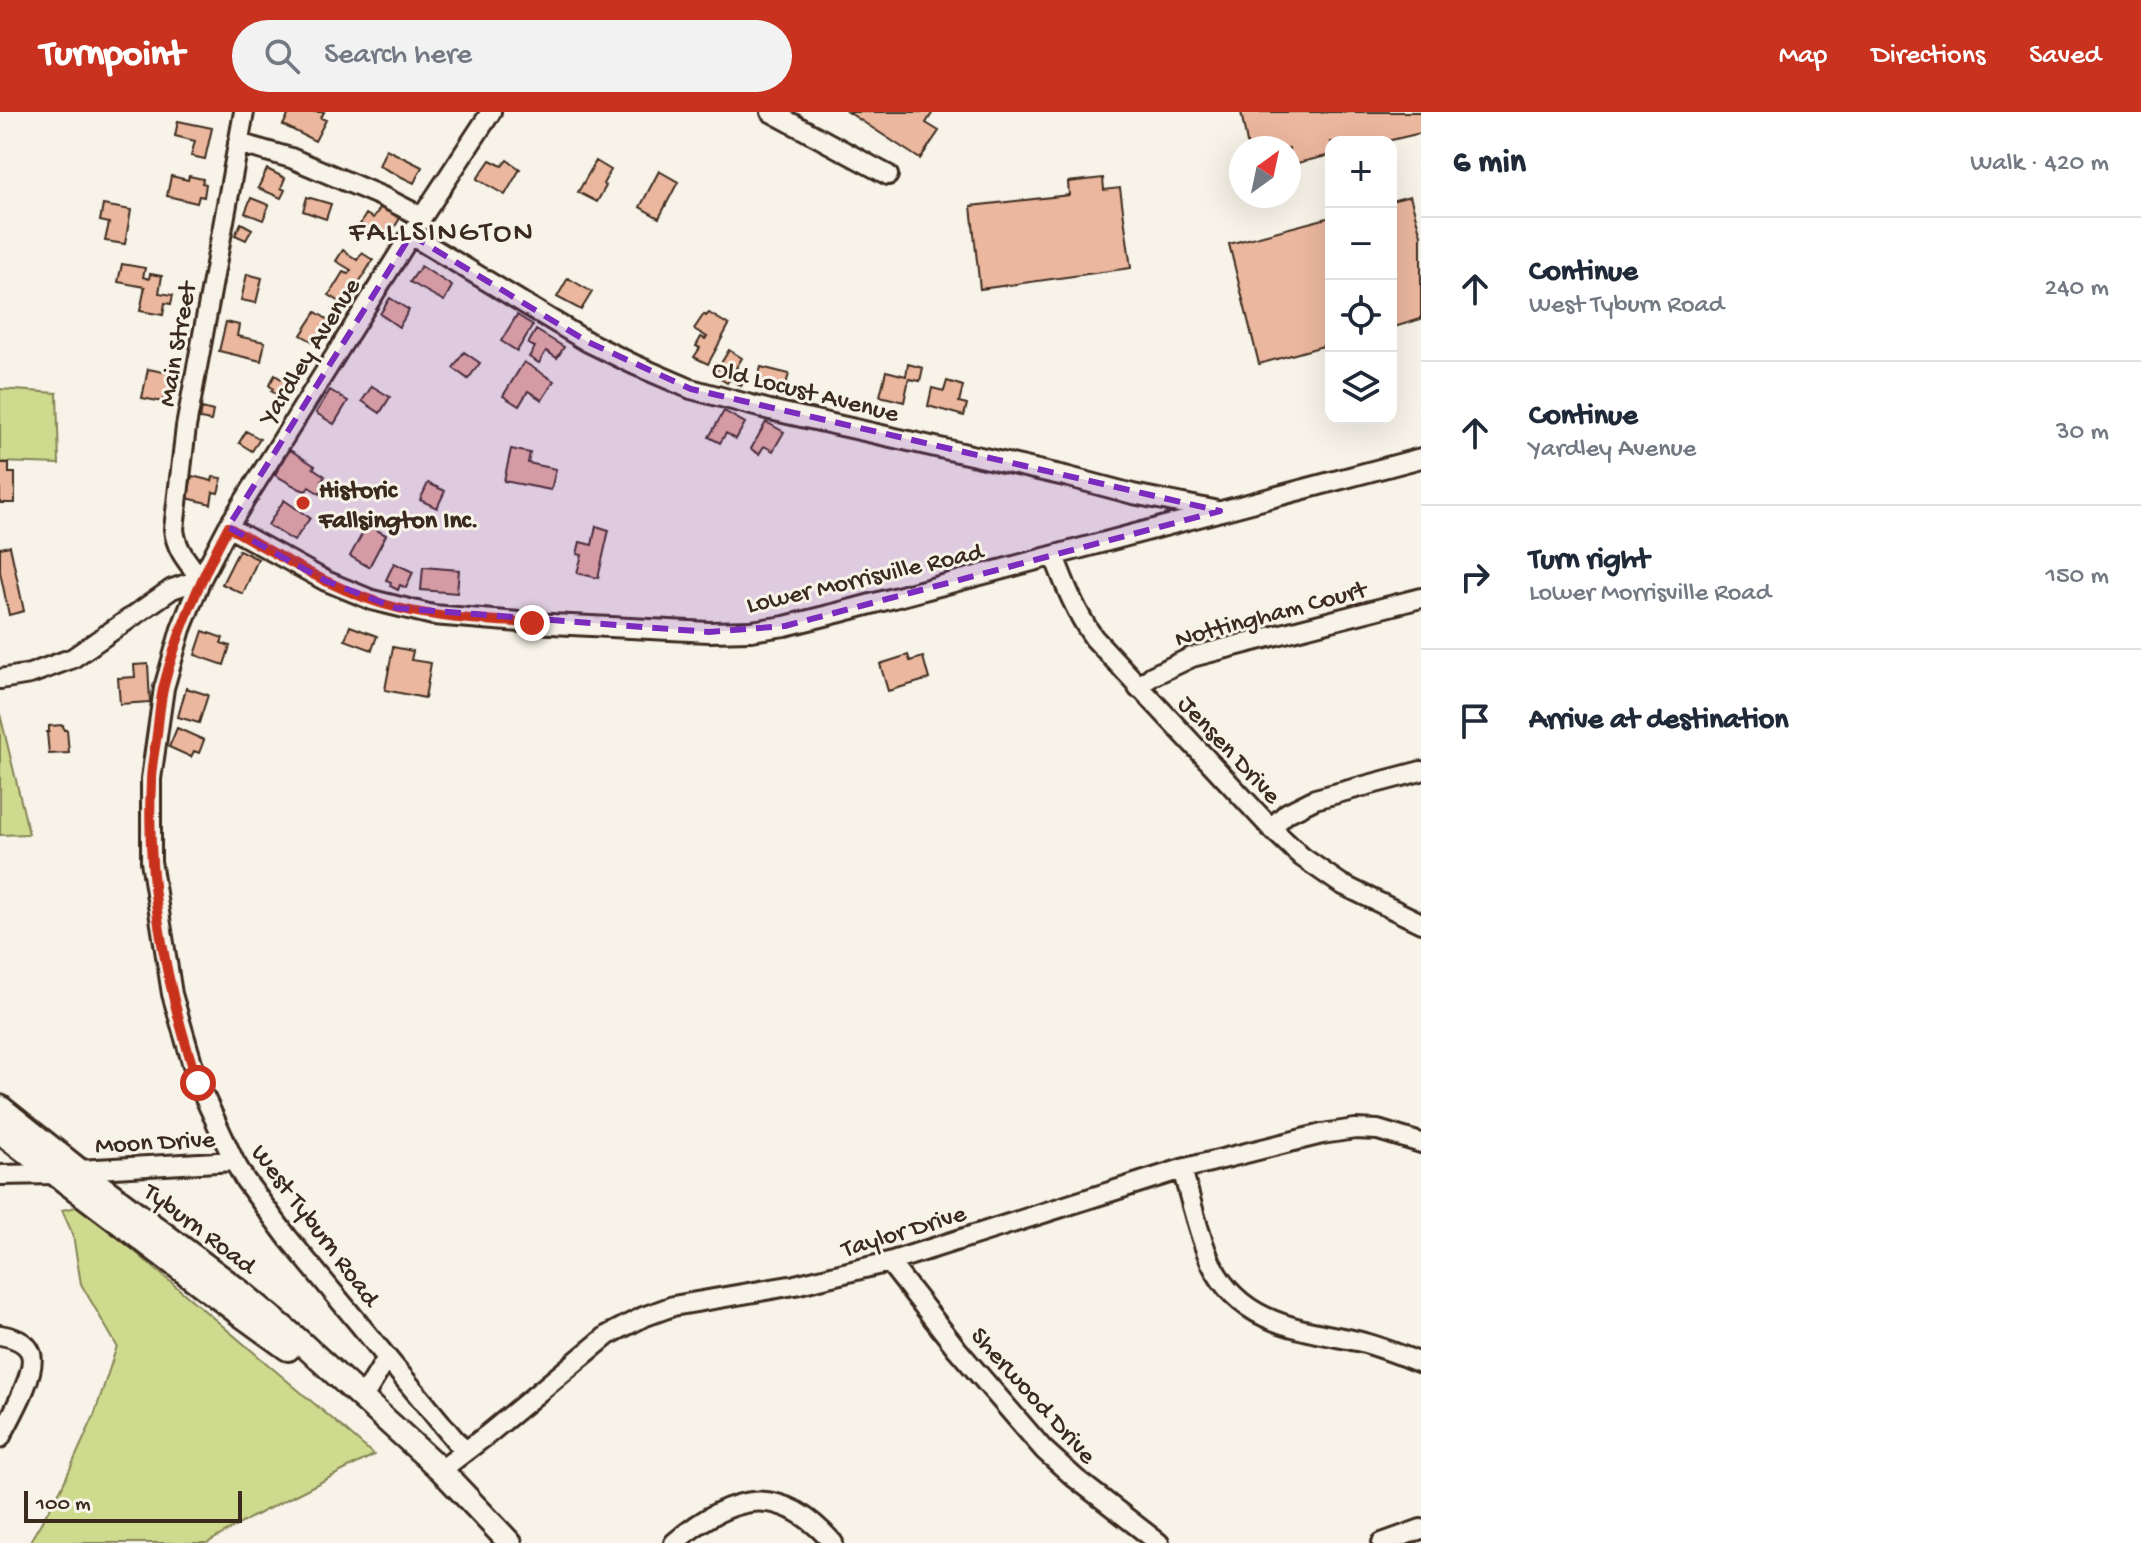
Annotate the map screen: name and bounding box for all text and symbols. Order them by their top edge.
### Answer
search box [232,20,792,92]
text: Turnpoint [40,34,184,78]
icon: search [260,34,304,78]
text: Search here [324,39,472,74]
text: Map [1779,40,1827,73]
text: Directions [1871,40,1985,73]
text: Saved [2029,40,2101,73]
north arrow [1229,136,1301,208]
map controls [1325,136,1397,424]
button: + [1325,136,1397,208]
text: 6 min [1453,144,1526,184]
text: Walk · 420 m [1970,149,2109,180]
button: − [1325,208,1397,280]
district label: FALLSINGTON [348,217,535,252]
text: Continue [1529,256,1638,291]
icon: ahead [1453,267,1497,311]
street label: Yardley Avenue [253,273,370,433]
text: 240 m [2045,274,2109,305]
street label: Main Street [153,278,206,409]
button: locate [1325,280,1397,352]
text: West Tyburn Road [1529,291,1724,322]
button: layers [1325,352,1397,424]
street label: Old Locust Avenue [708,355,902,432]
text: Continue [1529,400,1638,435]
icon: ahead [1453,411,1497,455]
text: 30 m [2056,418,2109,449]
text: Yardley Avenue [1529,435,1696,466]
place label: Historic Fallsington Inc. [318,477,479,538]
marker: Historic Fallsington Inc. [294,494,312,512]
street label: Lower Morrisville Road [744,538,988,623]
text: Turn right [1529,544,1649,579]
icon: right [1453,555,1497,599]
text: 150 m [2045,562,2109,593]
street label: Nottingham Court [1172,575,1373,657]
text: Lower Morrisville Road [1529,579,1771,610]
route end [514,605,550,641]
street label: Jensen Drive [1169,690,1286,812]
icon: arrive [1453,699,1497,743]
text: Arrive at destination [1529,704,1789,739]
route start [180,1065,216,1101]
street label: Moon Drive [94,1126,217,1163]
street label: West Tyburn Road [242,1139,386,1315]
street label: Tyburn Road [134,1177,262,1284]
street label: Taylor Drive [836,1200,971,1267]
street label: Sherwood Drive [962,1322,1102,1472]
scale bar [24,1487,242,1523]
text: 100 m [36,1492,91,1518]

